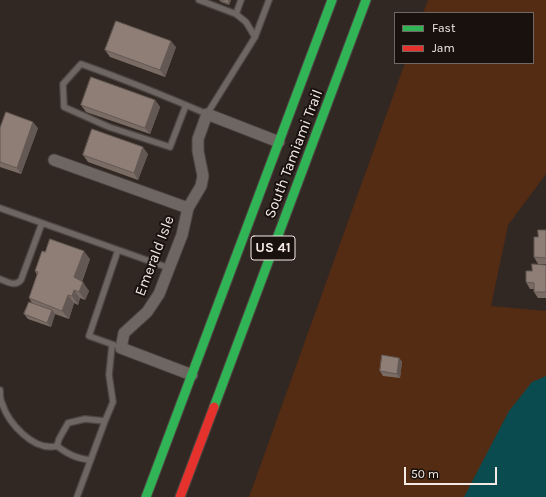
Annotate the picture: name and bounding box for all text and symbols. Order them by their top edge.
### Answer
legend [394,12,534,64]
text: Fast [432,21,455,35]
text: Jam [432,41,455,55]
street label: South Tamiami Trail [261,87,327,221]
street label: Emerald Isle [131,213,179,299]
road number: US 41 [251,236,295,260]
scale bar [406,459,499,485]
text: 50 m [411,467,439,481]

